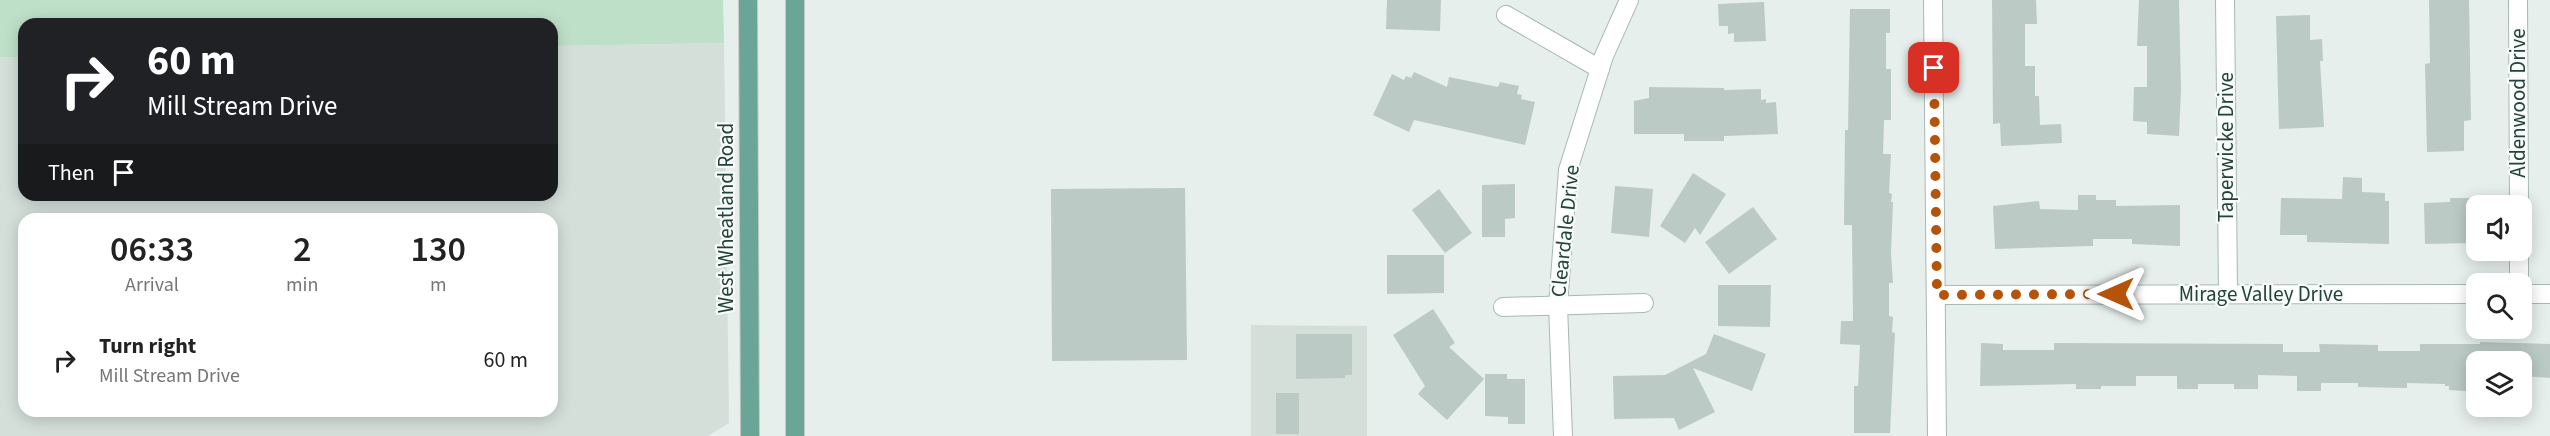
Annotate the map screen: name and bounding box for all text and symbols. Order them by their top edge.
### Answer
street label: Aldenwood Drive [2503,28,2533,178]
text: 60 m [147,31,236,91]
icon: right [48,42,126,120]
pin [1908,42,1959,93]
icon: arrive [1917,51,1950,84]
street label: Taperwicke Drive [2211,72,2241,222]
text: Mill Stream Drive [147,87,337,126]
street label: West Wheatland Road [711,123,741,313]
icon: arrive [107,156,140,189]
text: Then [48,157,95,189]
street label: Cleardale Drive [1543,163,1587,299]
map controls [2466,195,2532,417]
button: sound [2466,195,2532,261]
text: 06:33 [110,224,194,275]
text: 2 [293,224,311,275]
text: 130 [410,224,466,275]
position arrow [2084,262,2148,326]
text: Arrival [125,271,179,299]
text: min [286,271,318,299]
text: m [430,271,446,299]
button: search [2466,273,2532,339]
street label: Mirage Valley Drive [2179,279,2343,309]
text: Turn right [99,330,196,362]
icon: right [48,344,81,377]
text: 60 m [483,344,528,376]
button: layers [2466,351,2532,417]
text: Mill Stream Drive [99,362,240,390]

